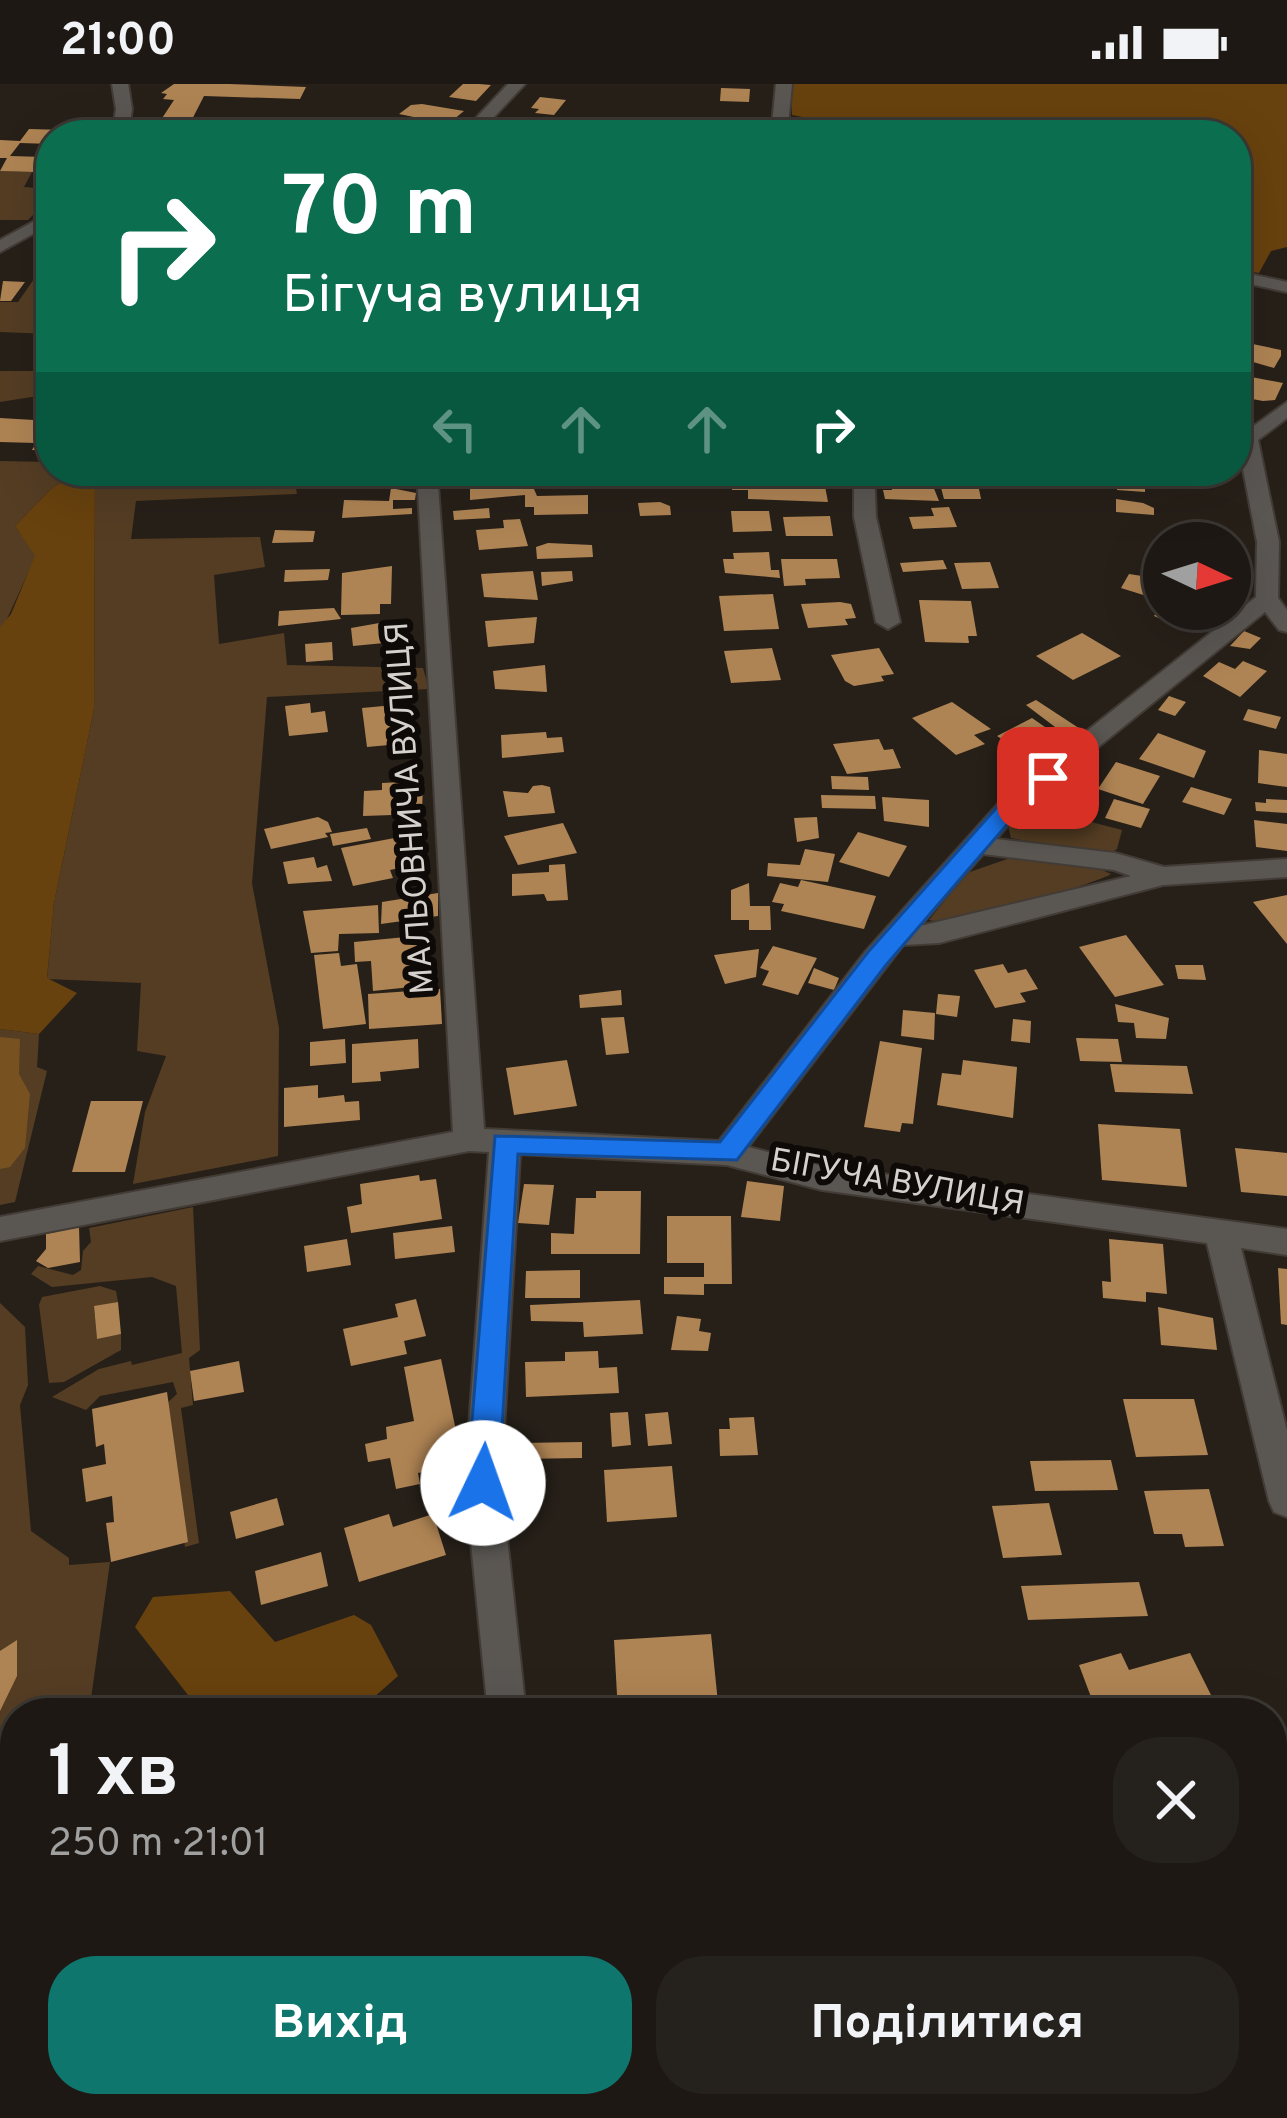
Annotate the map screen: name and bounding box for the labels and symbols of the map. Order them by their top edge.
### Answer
north arrow [1143,522,1251,630]
street label: МАЛЬОВНИЧА ВУЛИЦЯ [378,620,446,996]
pin [997,727,1099,829]
street label: БІГУЧА ВУЛИЦЯ [767,1141,1027,1227]
position arrow [420,1420,546,1546]

